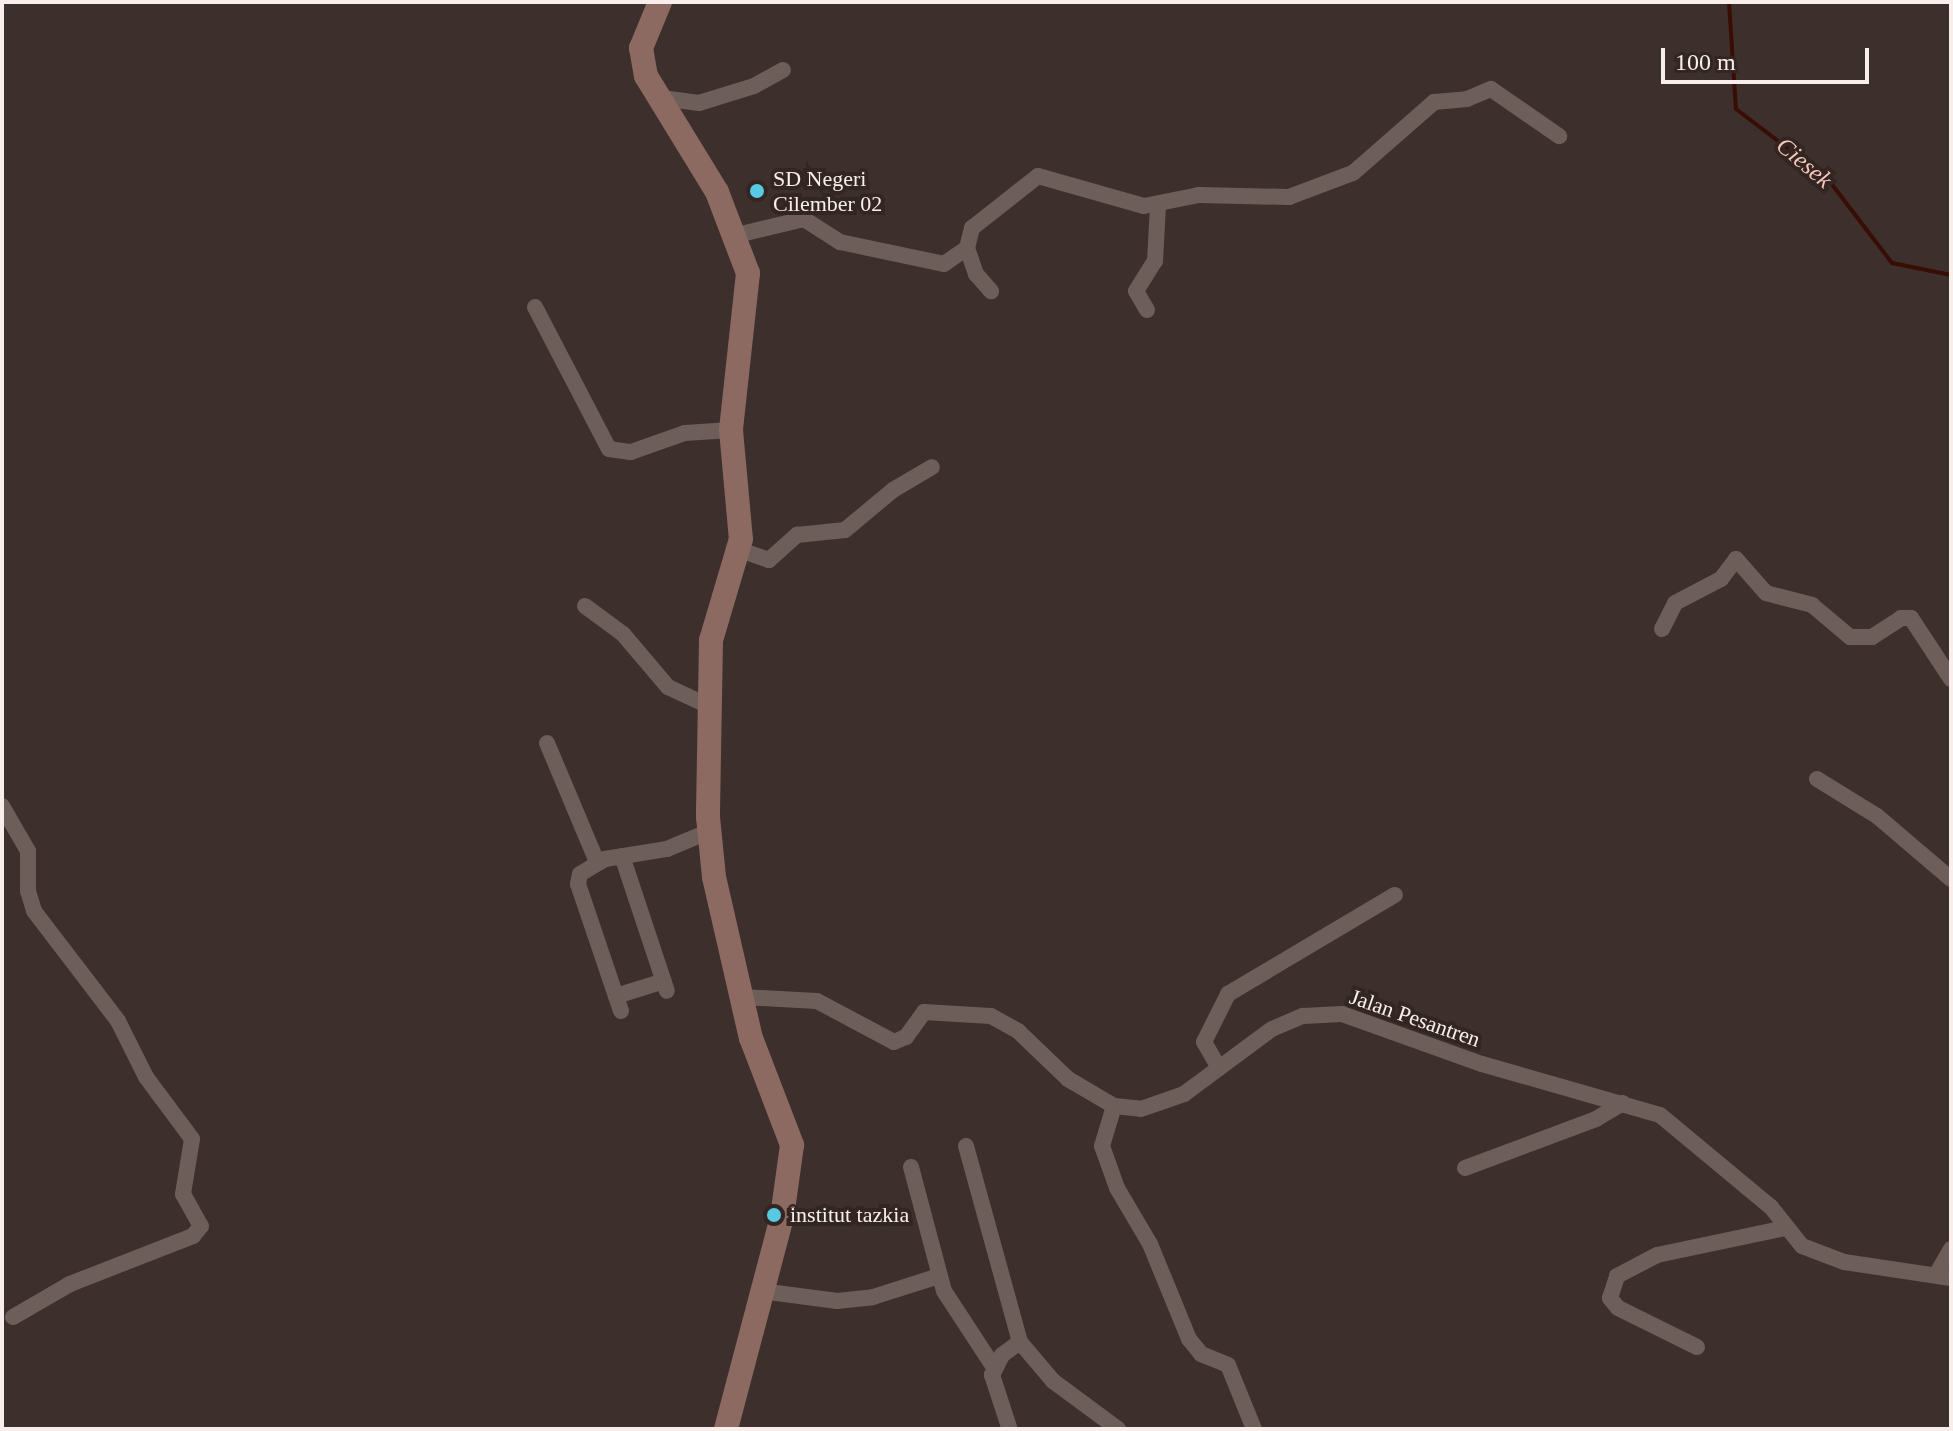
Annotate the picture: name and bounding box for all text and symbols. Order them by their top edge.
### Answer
scale bar [1665,32,1873,82]
text: 100 m [1675,49,1736,75]
water label: Ciesek [1770,131,1838,195]
place label: SD Negeri Cilember 02 [773,165,882,216]
marker: SD Negeri Cilember 02 [748,182,766,200]
street label: Jalan Pesantren [1346,983,1484,1053]
place label: institut tazkia [790,1202,909,1228]
marker: institut tazkia [765,1206,783,1224]

